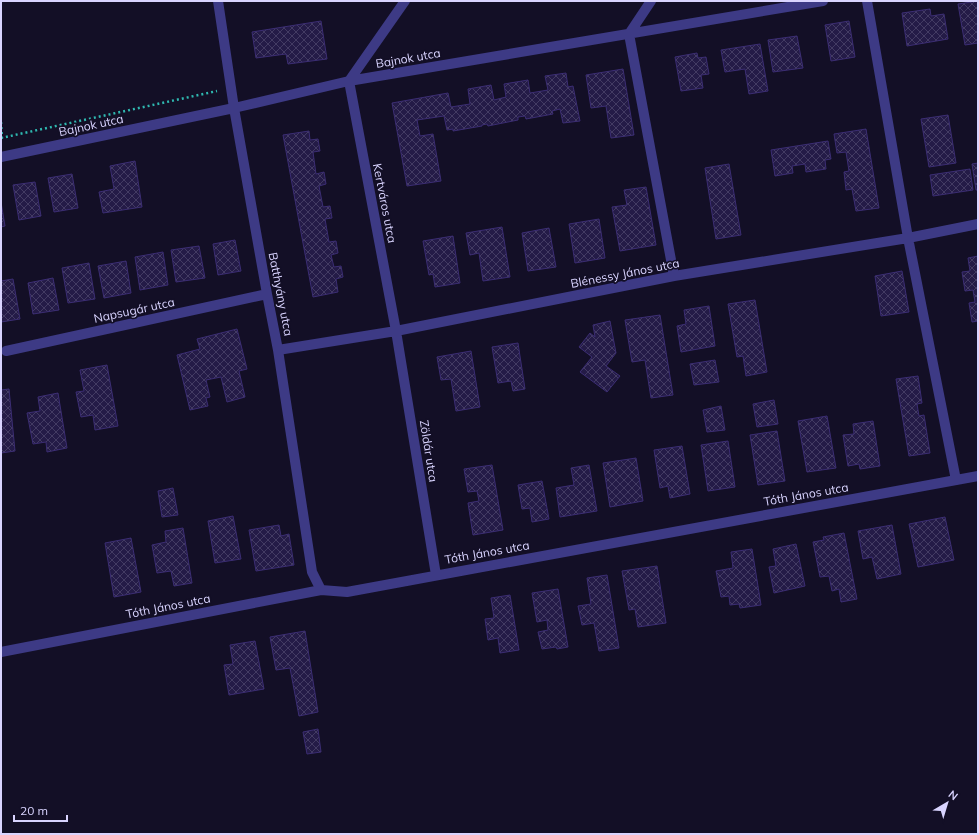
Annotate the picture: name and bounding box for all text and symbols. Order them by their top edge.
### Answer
street label: Bajnok utca [374,45,442,71]
street label: Bajnok utca [57,111,125,139]
street label: Kertváros utca [370,162,400,244]
street label: Batthyány utca [266,251,296,337]
street label: Blénessy János utca [569,255,681,291]
street label: Napsugár utca [92,294,176,326]
street label: Zöldár utca [417,419,441,483]
street label: Tóth János utca [762,479,850,509]
street label: Tóth János utca [443,537,531,567]
street label: Tóth János utca [124,590,212,622]
north arrow [927,783,967,823]
text: N [946,787,961,803]
scale bar [14,797,67,823]
text: 20 m [20,803,48,818]

